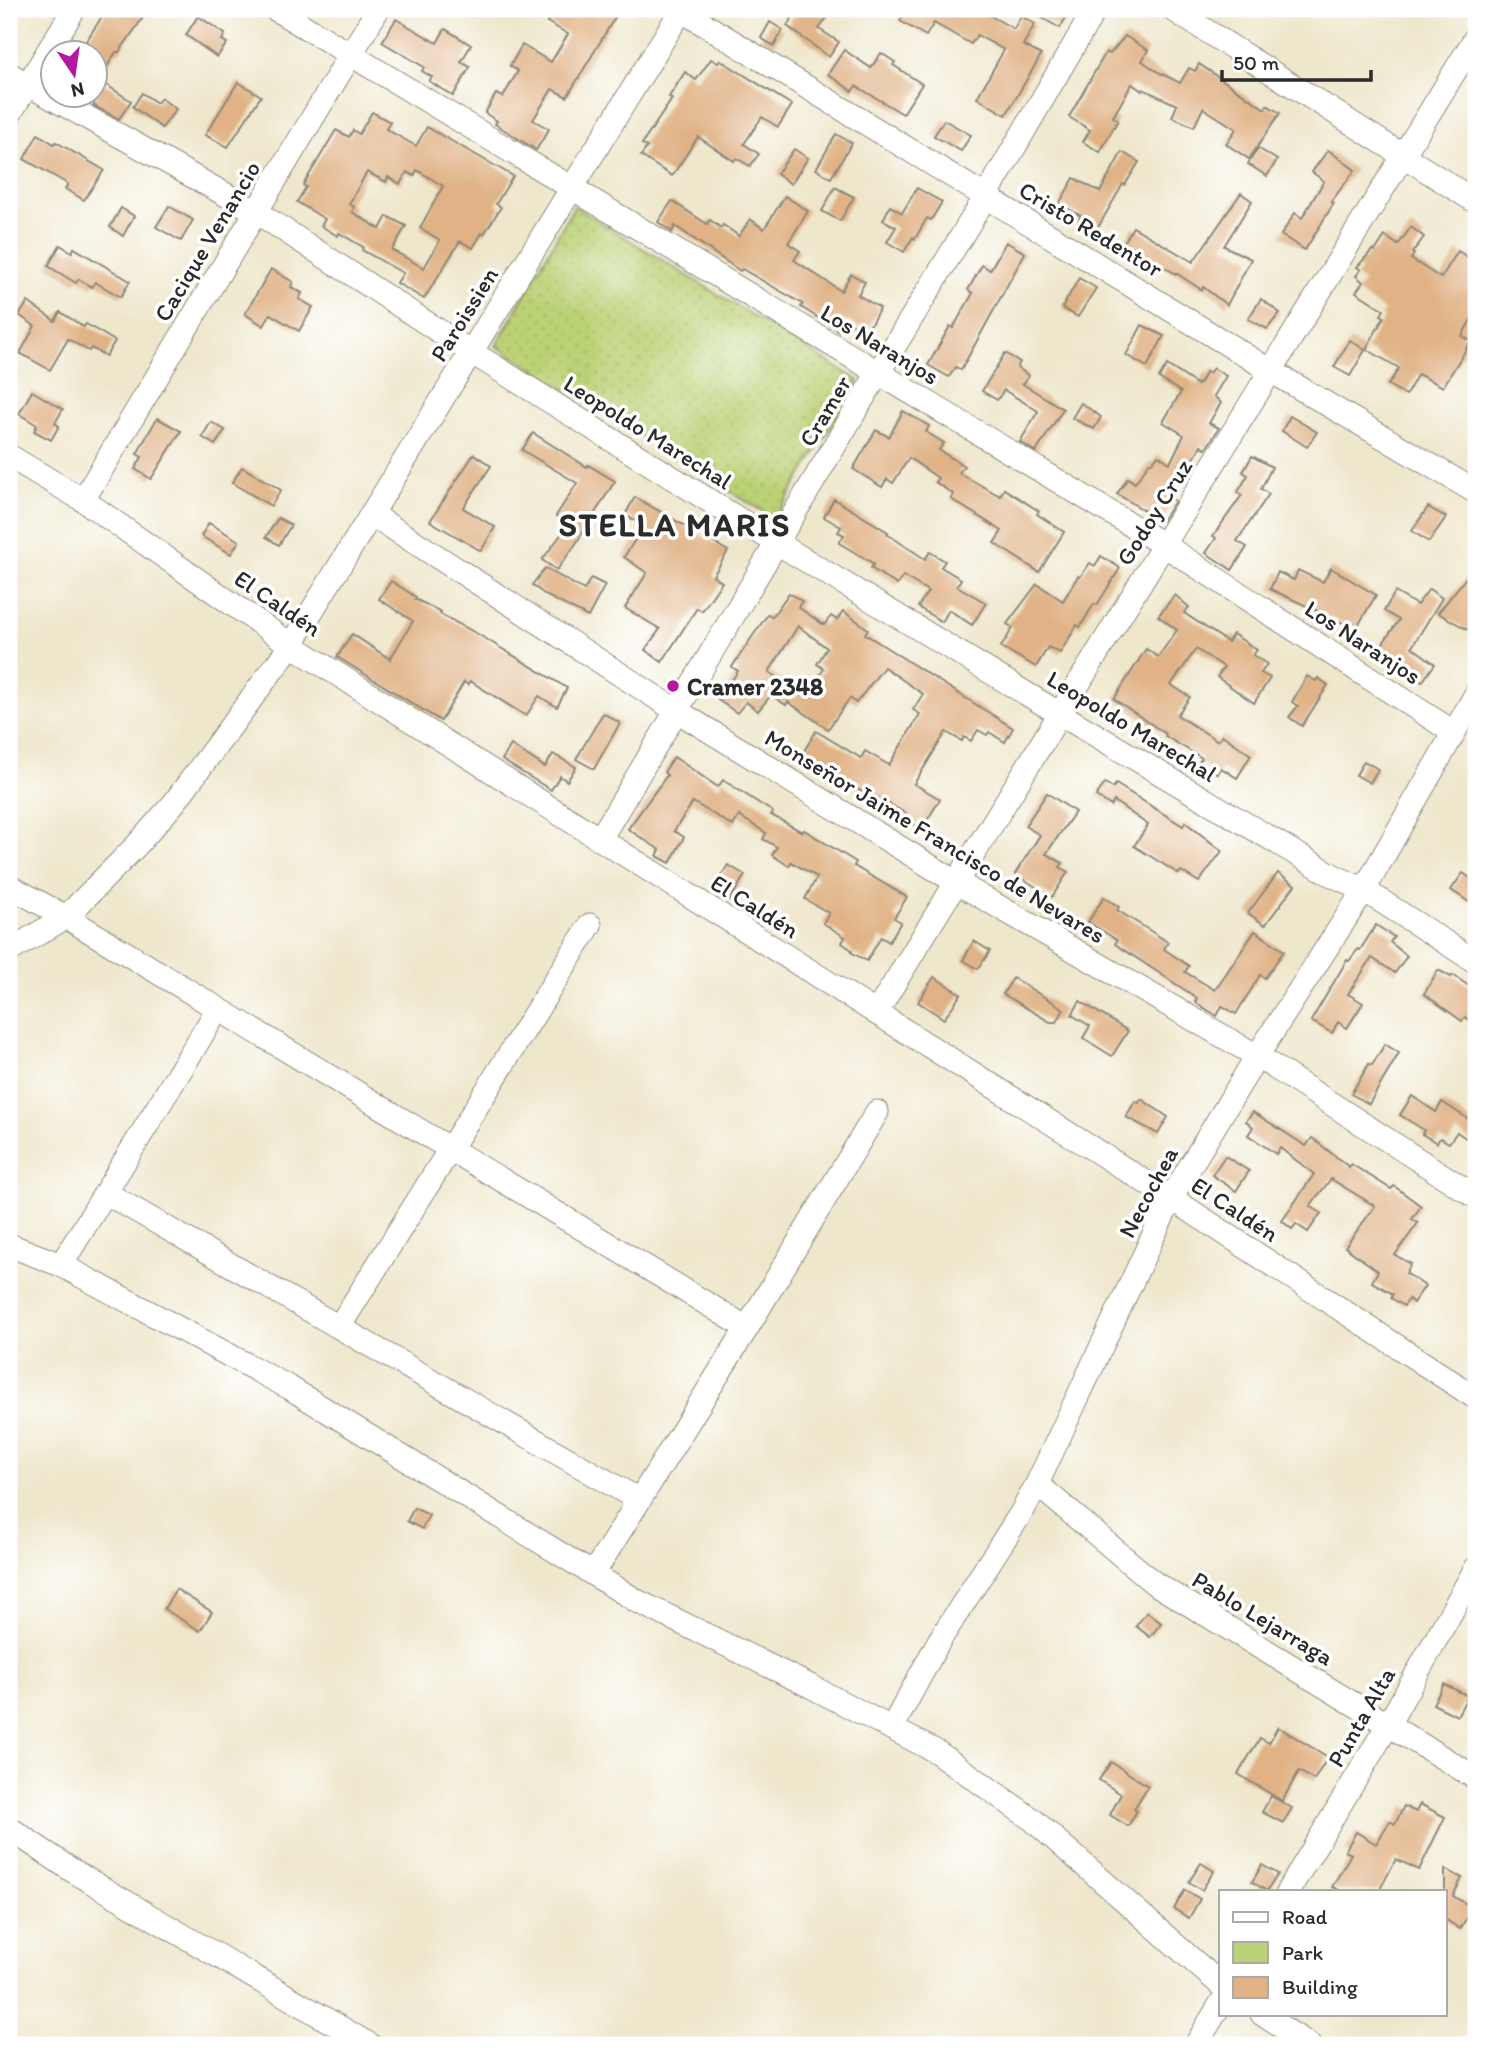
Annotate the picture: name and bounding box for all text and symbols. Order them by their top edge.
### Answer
north arrow [38,38,108,108]
scale bar [1222,38,1371,82]
text: 50 m [1233,50,1280,75]
text: N [69,77,87,103]
street label: Cacique Venancio [148,155,266,327]
street label: Cristo Redentor [1014,175,1168,283]
street label: Paroissien [424,261,505,367]
street label: Los Naranjos [816,297,944,391]
street label: Leopoldo Marechal [559,369,738,496]
street label: Cramer [793,370,858,452]
street label: Godoy Cruz [1110,453,1198,571]
district label: STELLA MARIS [559,506,791,544]
street label: El Caldén [229,564,327,643]
street label: Los Naranjos [1300,594,1426,690]
street label: Leopoldo Marechal [1042,664,1222,788]
place label: Cramer 2348 [687,672,823,701]
marker: Cramer 2348 [665,678,681,694]
street label: Monseñor Jaime Francisco de Nevares [760,723,1110,949]
street label: El Caldén [706,868,805,945]
street label: Necochea [1112,1141,1184,1242]
street label: El Caldén [1186,1170,1284,1248]
street label: Pablo Lejarraga [1187,1564,1339,1672]
street label: Punta Alta [1321,1661,1401,1772]
legend [1219,1890,1446,2016]
text: Road [1282,1904,1328,1929]
text: Park [1282,1940,1324,1965]
text: Building [1282,1974,1358,1999]

